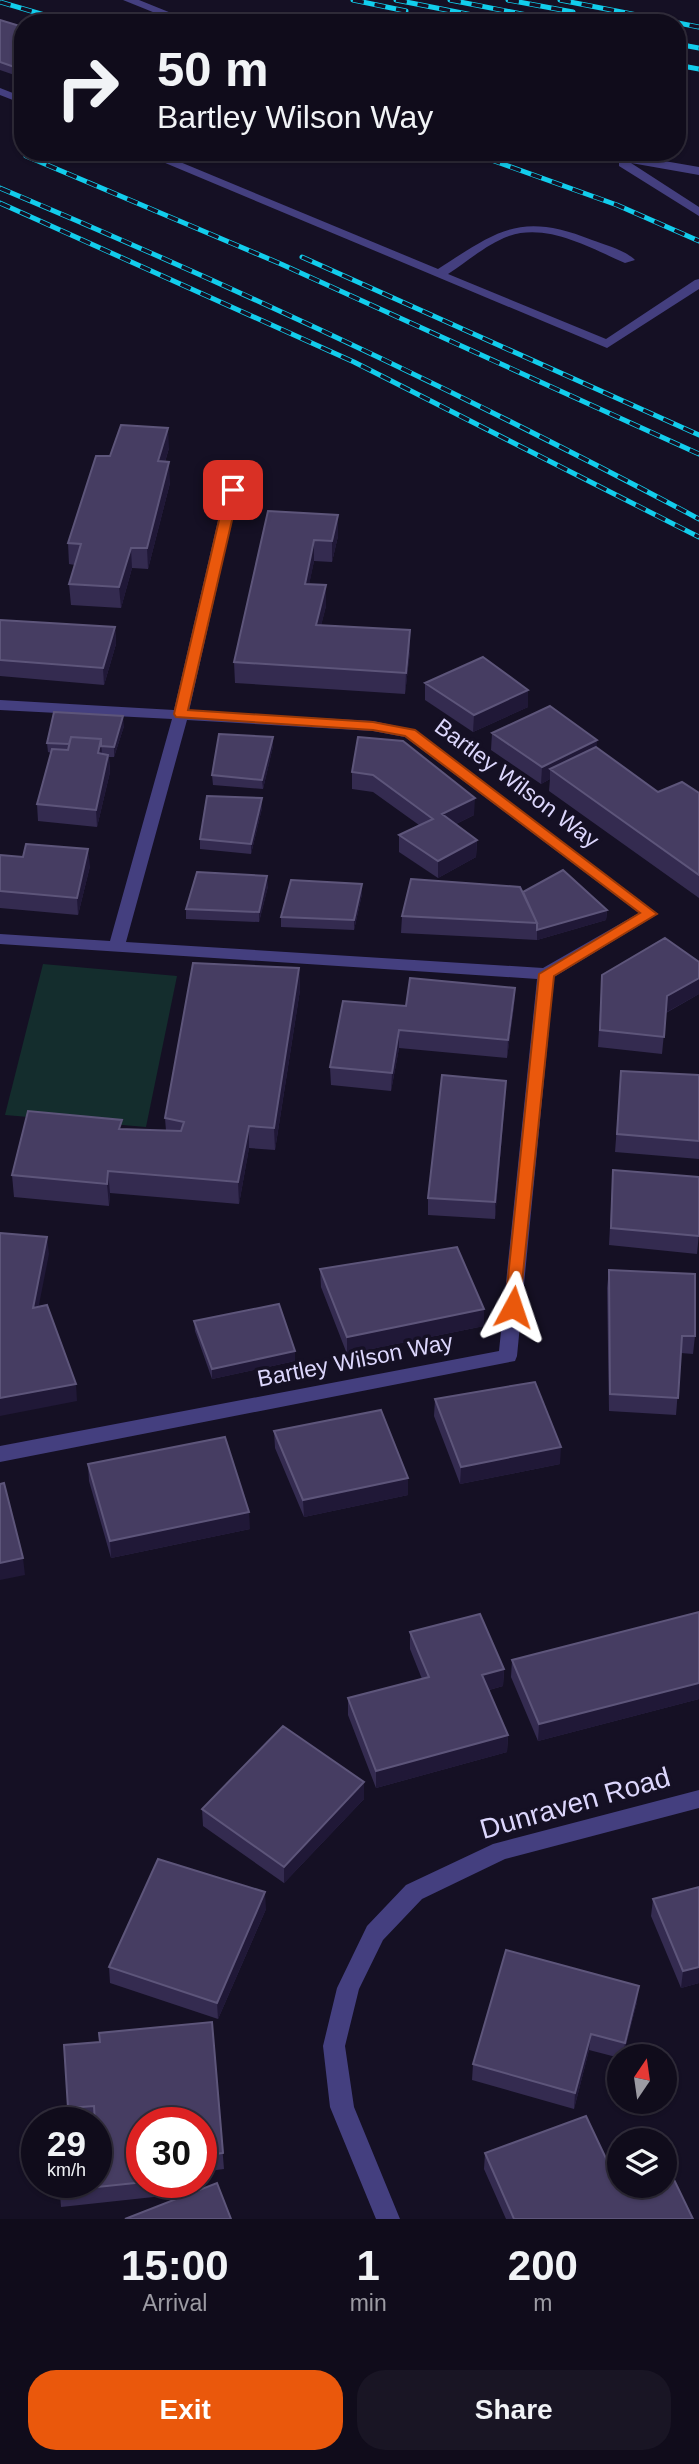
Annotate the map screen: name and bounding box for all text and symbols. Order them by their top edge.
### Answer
icon: right [42,42,133,133]
text: 50 m [157,42,269,96]
text: Bartley Wilson Way [157,99,433,135]
pin [203,460,263,520]
icon: arrive [214,471,252,509]
street label: Bartley Wilson Way [430,713,604,853]
position arrow [476,1270,550,1344]
street label: Bartley Wilson Way [255,1328,455,1392]
street label: Dunraven Road [476,1761,674,1845]
north arrow [607,2044,677,2114]
map controls [607,2044,677,2198]
speed limit sign: 30 [126,2107,217,2198]
text: 29 [47,2124,86,2163]
button: layers [607,2128,677,2198]
text: km/h [47,2160,86,2180]
text: 15:00 [121,2242,229,2289]
text: 1 [356,2242,380,2289]
text: 200 [508,2242,578,2289]
text: Arrival [142,2290,207,2316]
text: min [350,2290,387,2316]
text: m [533,2290,552,2316]
button: Exit [28,2370,343,2450]
button: Share [357,2370,671,2450]

